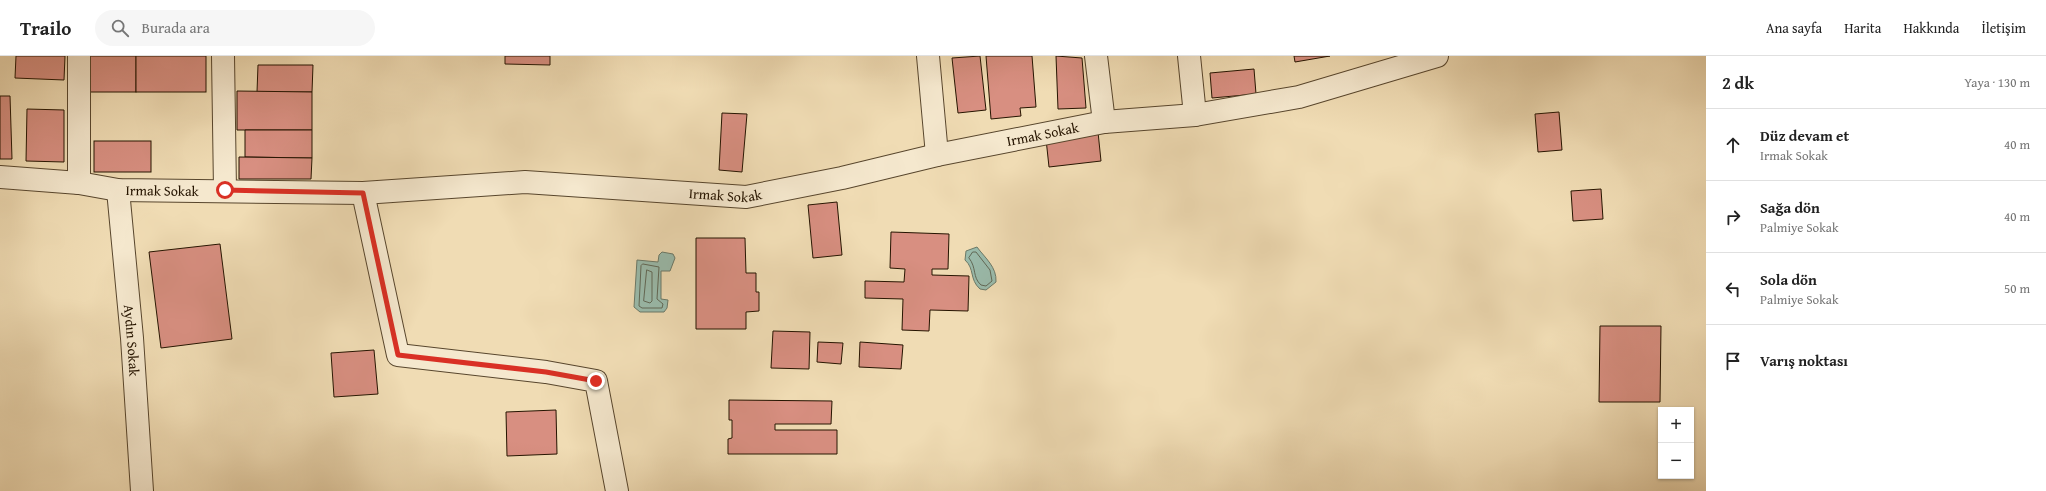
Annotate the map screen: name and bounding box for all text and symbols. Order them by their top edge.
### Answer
search box [95,10,375,46]
text: Trailo [20,14,71,42]
icon: search [109,17,131,39]
text: Burada ara [141,17,210,38]
text: Ana sayfa [1766,18,1822,38]
text: Harita [1844,18,1881,38]
text: Hakkında [1903,18,1959,38]
text: İletişim [1981,18,2026,38]
text: 2 dk [1722,70,1754,95]
text: Yaya · 130 m [1964,73,2030,92]
street label: Irmak Sokak [1005,117,1081,151]
text: Düz devam et [1760,125,1849,146]
icon: ahead [1722,134,1744,156]
text: 40 m [2004,135,2030,154]
text: Irmak Sokak [1760,146,1828,165]
street label: Irmak Sokak [125,180,200,201]
route start [216,181,234,199]
street label: Irmak Sokak [688,183,764,207]
text: Sağa dön [1760,197,1820,218]
icon: right [1722,206,1744,228]
text: 40 m [2004,207,2030,226]
text: Palmiye Sokak [1760,218,1839,237]
text: Sola dön [1760,269,1817,290]
icon: left [1722,278,1744,300]
text: 50 m [2004,279,2030,298]
text: Palmiye Sokak [1760,290,1839,309]
street label: Aydın Sokak [119,304,145,378]
icon: arrive [1722,350,1744,372]
text: Varış noktası [1760,350,1848,371]
route end [587,372,605,390]
map controls [1658,407,1694,479]
button: + [1658,407,1694,443]
button: − [1658,443,1694,479]

